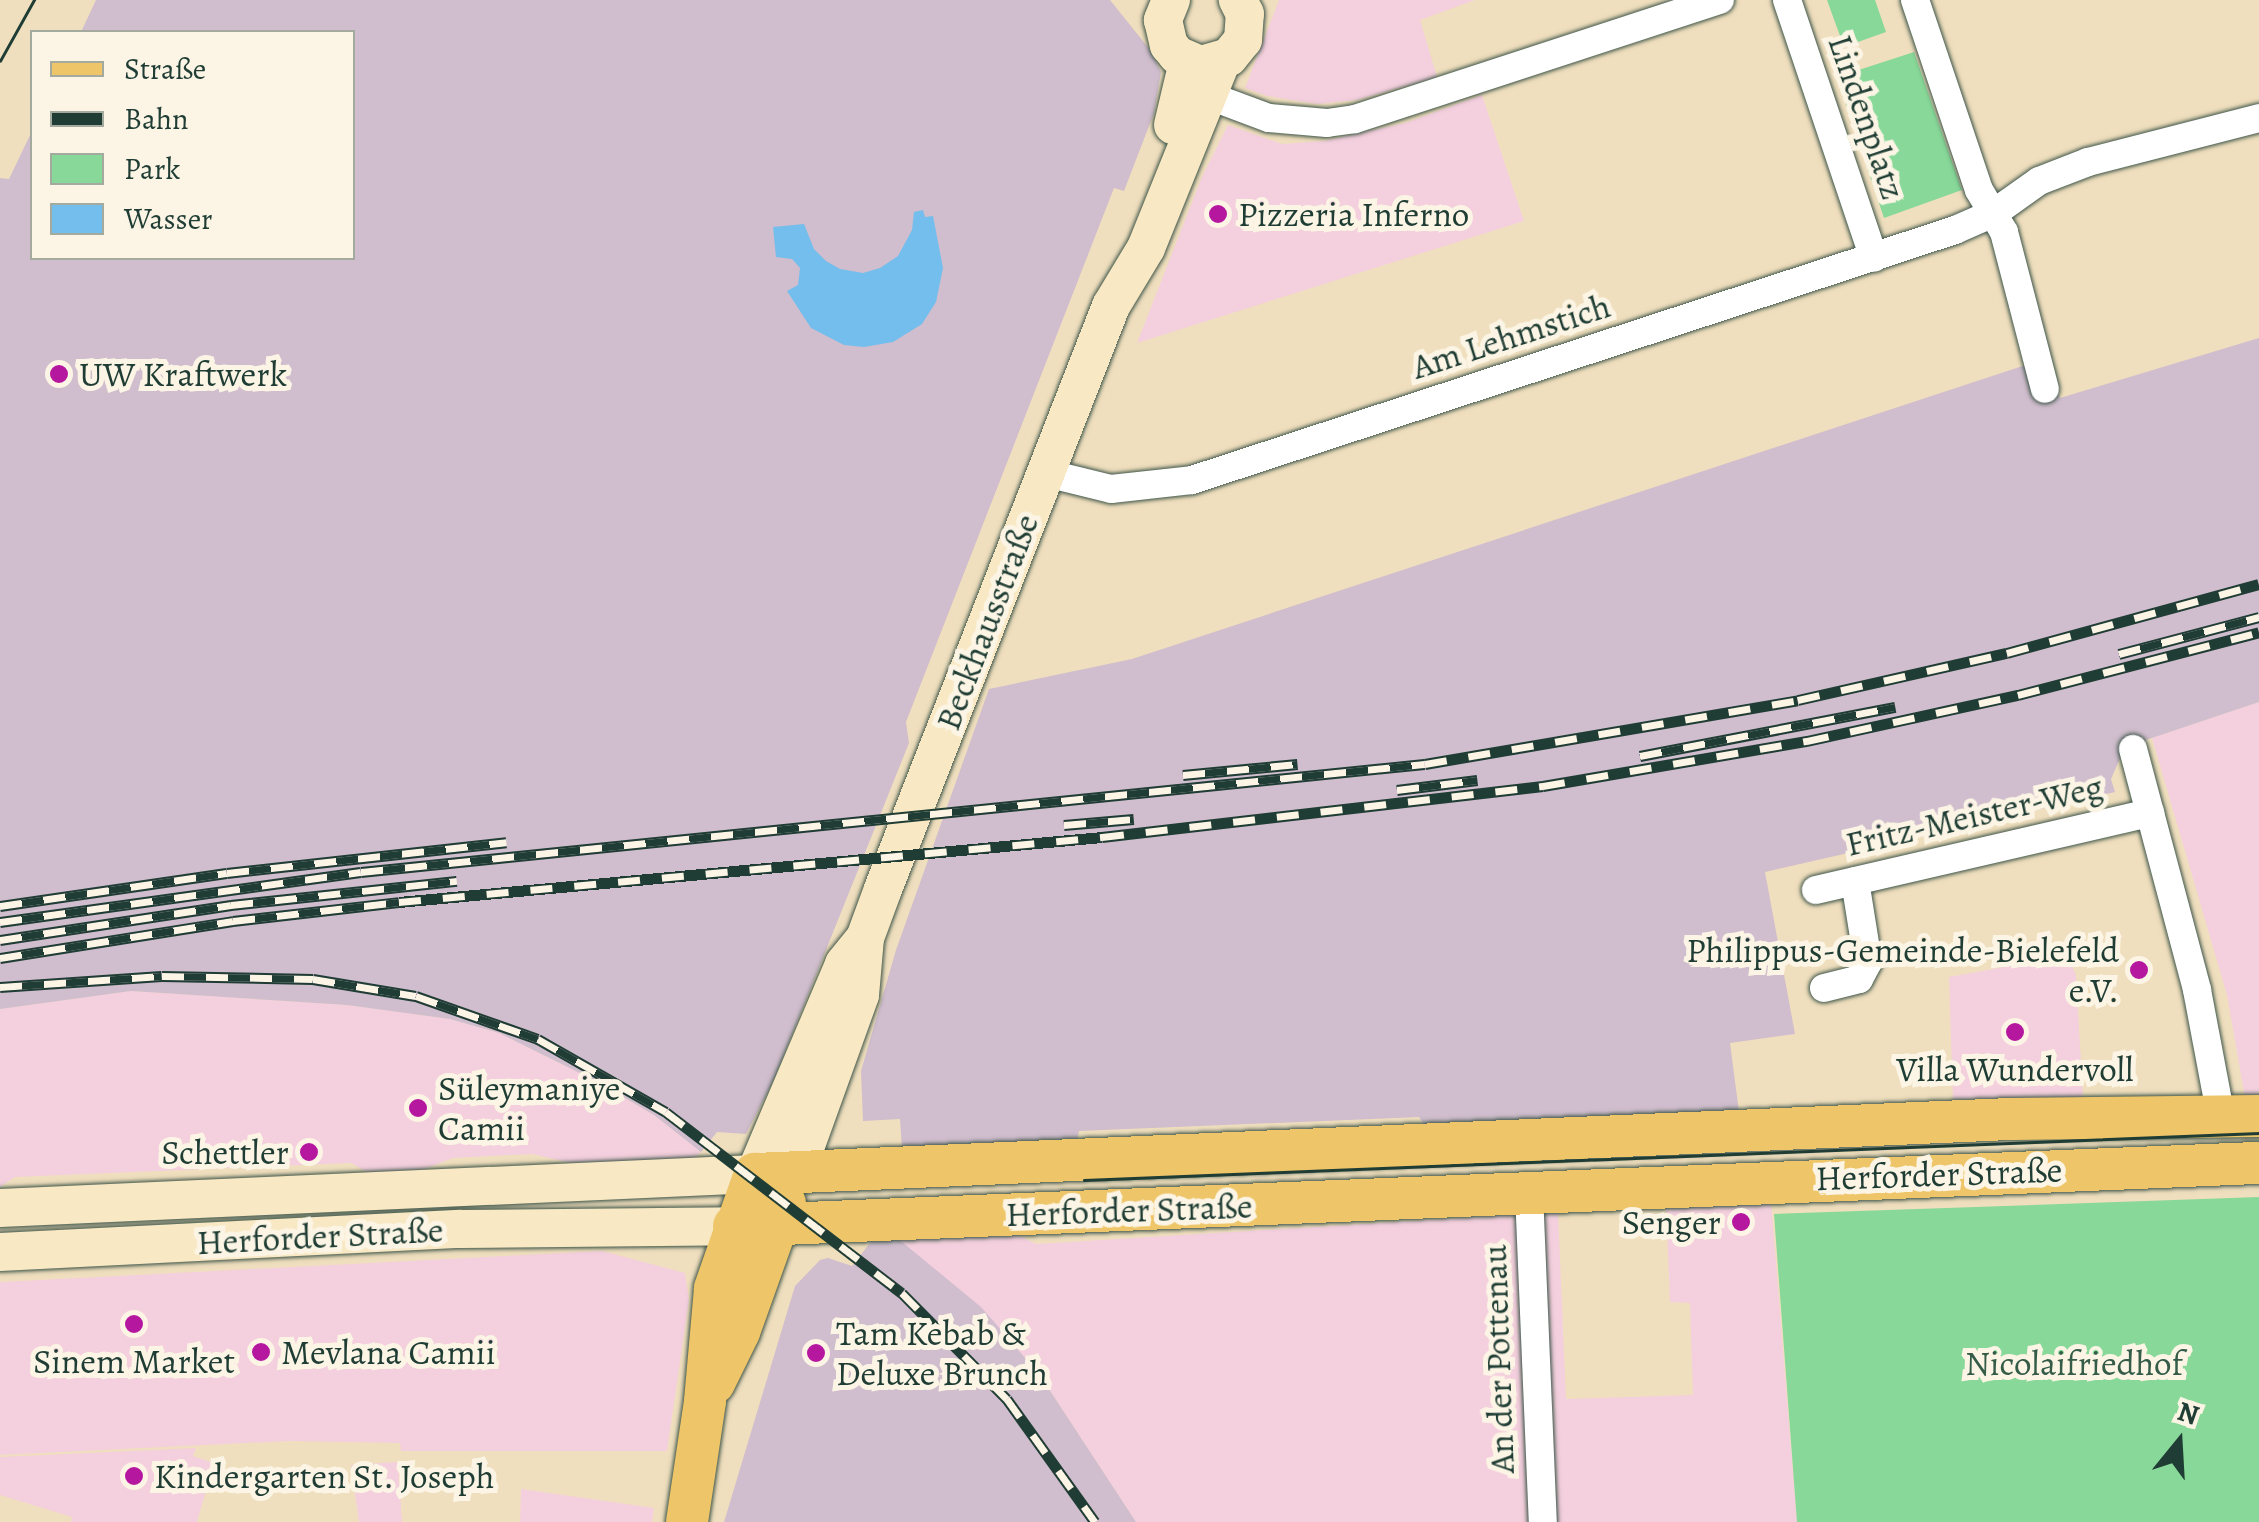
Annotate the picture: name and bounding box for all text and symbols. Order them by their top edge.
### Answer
street label: Lindenplatz [1819,29,1915,205]
legend [30,30,355,260]
text: Straße [124,49,206,89]
text: Bahn [124,99,188,139]
text: Park [124,149,180,189]
place label: Pizzeria Inferno [1238,193,1469,235]
text: Wasser [124,199,213,239]
marker: Pizzeria Inferno [1207,203,1229,225]
street label: Am Lehmstich [1407,284,1615,388]
place label: UW Kraftwerk [79,353,287,395]
marker: UW Kraftwerk [48,363,70,385]
street label: Beckhausstraße [927,508,1047,736]
street label: Fritz-Meister-Weg [1842,765,2106,865]
place label: Philippus-Gemeinde-Bielefeld e.V. [1686,929,2119,1011]
marker: Philippus-Gemeinde-Bielefeld e.V. [2128,959,2150,981]
marker: Villa Wundervoll [2004,1021,2026,1043]
place label: Villa Wundervoll [1896,1048,2134,1090]
place label: Süleymaniye Camii [438,1067,621,1149]
marker: Süleymaniye Camii [407,1097,429,1119]
place label: Schettler [161,1131,289,1173]
marker: Schettler [298,1141,320,1163]
street label: Herforder Straße [1815,1149,2063,1199]
street label: Herforder Straße [1005,1185,1253,1235]
place label: Senger [1622,1201,1721,1243]
street label: Herforder Straße [196,1209,444,1263]
marker: Senger [1730,1211,1752,1233]
street label: An der Pottenau [1473,1244,1523,1474]
place label: Tam Kebab & Deluxe Brunch [836,1312,1048,1394]
marker: Sinem Market [123,1313,145,1335]
place label: Mevlana Camii [281,1331,496,1373]
place label: Sinem Market [33,1340,235,1382]
marker: Mevlana Camii [250,1341,272,1363]
marker: Tam Kebab & Deluxe Brunch [805,1342,827,1364]
park label: Nicolaifriedhof [1965,1342,2183,1384]
north arrow [2129,1392,2229,1492]
text: N [2173,1392,2204,1435]
place label: Kindergarten St. Joseph [154,1455,495,1497]
marker: Kindergarten St. Joseph [123,1465,145,1487]

